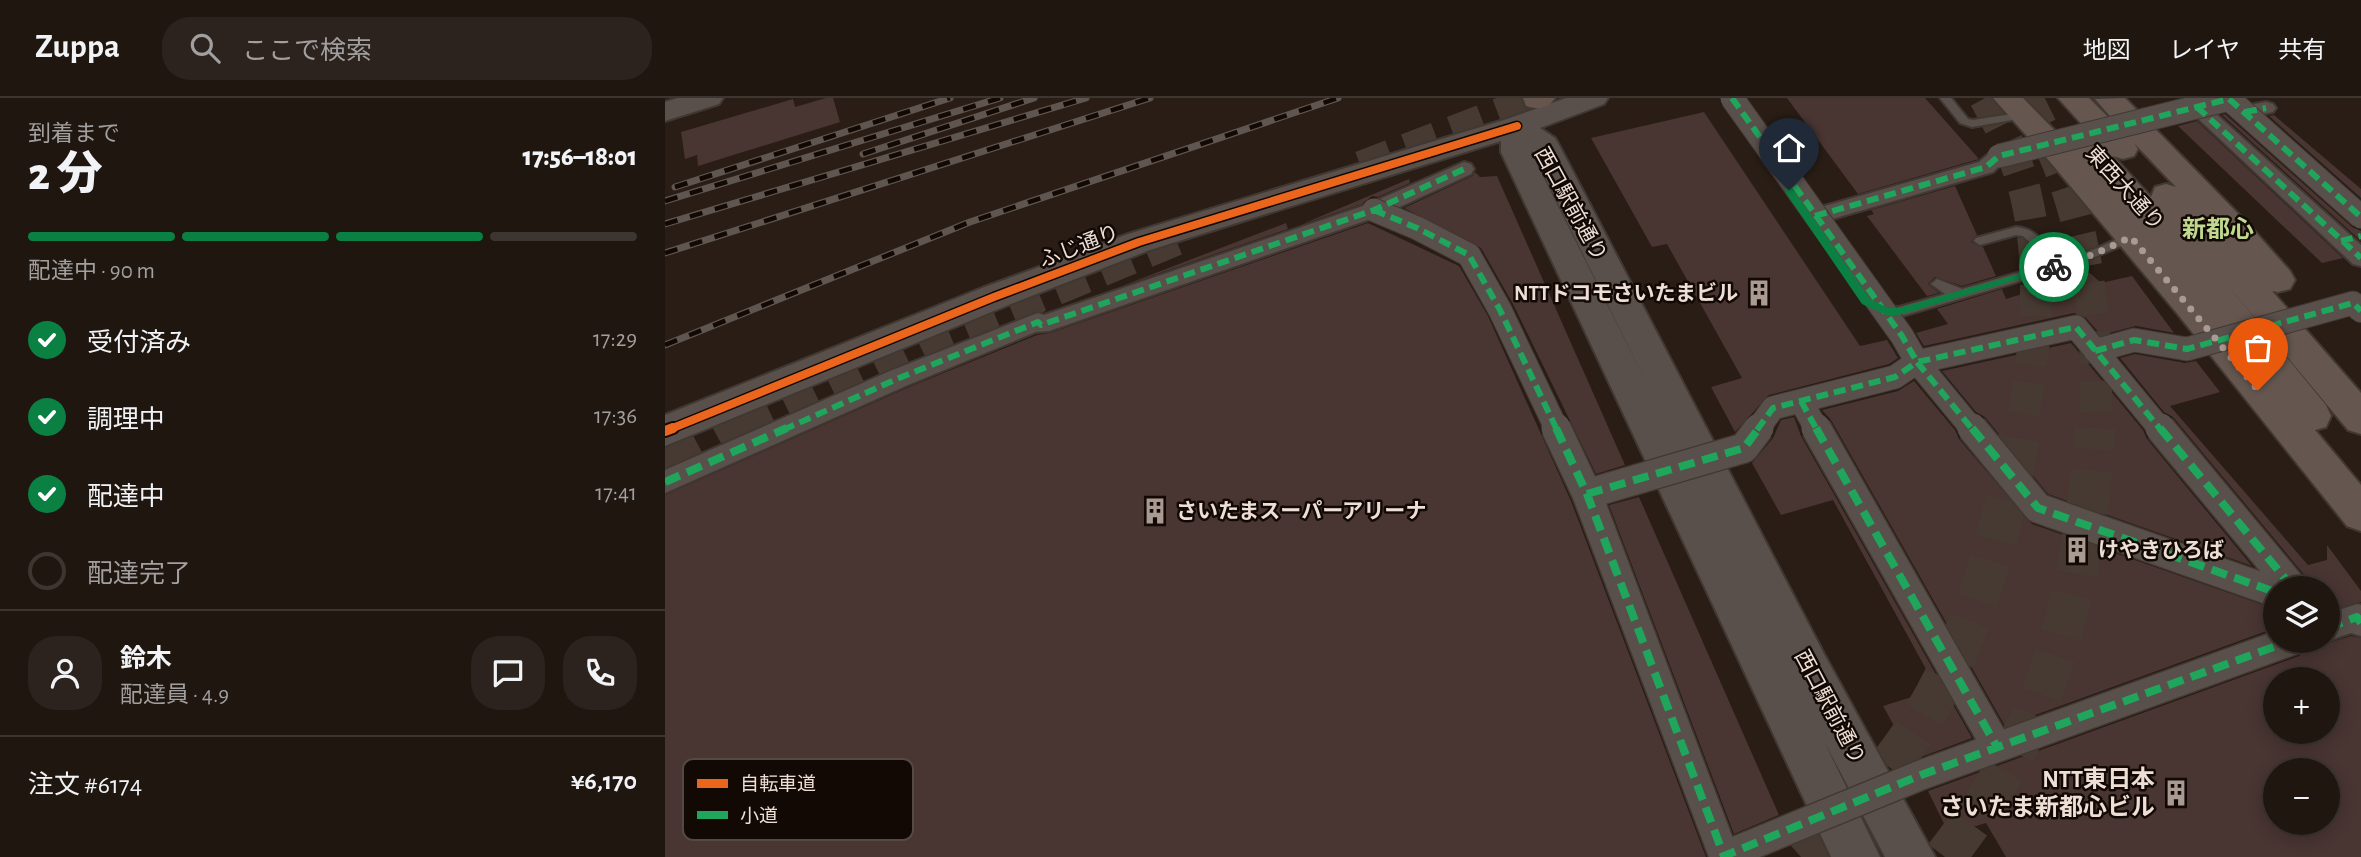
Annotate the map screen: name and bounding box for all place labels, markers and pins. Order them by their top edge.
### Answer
pin [1759,118,1819,190]
building icon: NTTドコモさいたまビル [1744,278,1774,308]
place label: NTTドコモさいたまビル [1514,282,1738,304]
pin [2228,318,2288,390]
building icon: さいたまスーパーアリーナ [1140,496,1170,526]
place label: さいたまスーパーアリーナ [1176,500,1426,522]
building icon: けやきひろば [2062,535,2092,565]
place label: けやきひろば [2098,539,2224,561]
place label: NTT東日本 さいたま新都心ビル [1940,766,2155,820]
building icon: NTT東日本 さいたま新都心ビル [2161,778,2191,808]

